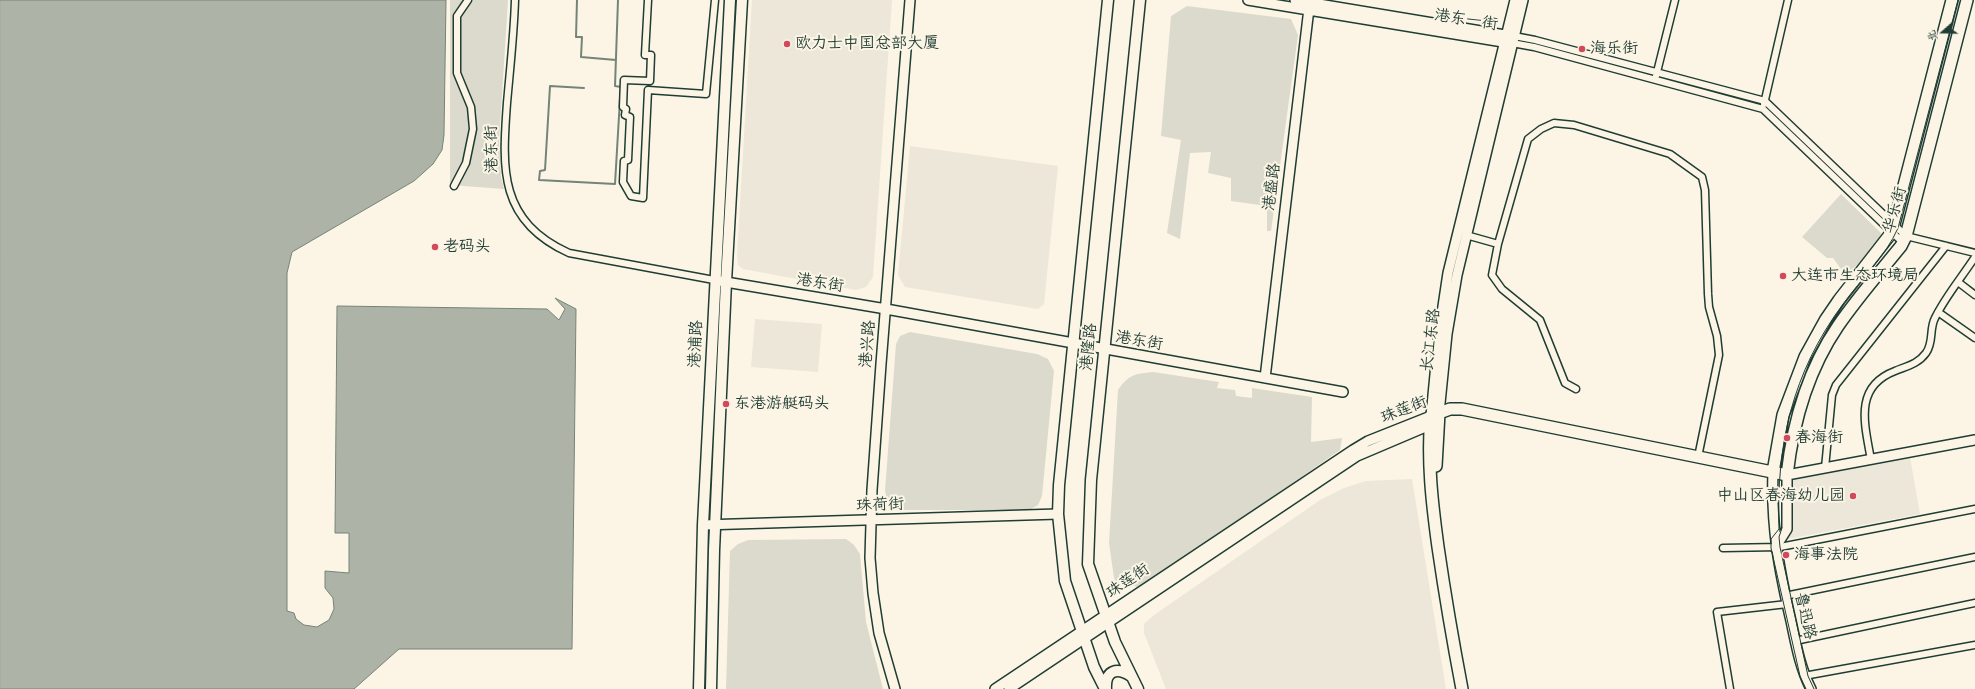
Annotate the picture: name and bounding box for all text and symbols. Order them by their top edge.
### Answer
street label: 港东一街 [1433,6,1499,34]
north arrow [1923,12,1963,52]
text: 北 [1923,29,1940,44]
place label: 欧力士中国总部大厦 [795,34,939,54]
marker: 欧力士中国总部大厦 [782,39,792,49]
place label: 海乐街 [1590,39,1638,59]
marker: 海乐街 [1577,44,1587,54]
street label: 港东街 [482,125,502,173]
street label: 港盛路 [1260,162,1284,212]
street label: 华乐街 [1879,184,1911,236]
place label: 老码头 [443,237,491,257]
marker: 老码头 [430,242,440,252]
place label: 大连市生态环境局 [1791,266,1919,286]
street label: 港东街 [795,270,845,296]
marker: 大连市生态环境局 [1778,271,1788,281]
street label: 长江东路 [1418,307,1444,373]
street label: 港兴路 [856,319,880,369]
street label: 港浦路 [685,320,707,368]
street label: 港隆路 [1077,322,1101,372]
street label: 港东街 [1114,327,1164,355]
street label: 珠莲街 [1378,392,1430,428]
place label: 东港游艇码头 [734,394,830,414]
marker: 东港游艇码头 [721,399,731,409]
place label: 春海街 [1795,428,1843,448]
marker: 春海街 [1782,433,1792,443]
place label: 中山区春海幼儿园 [1717,486,1845,506]
marker: 中山区春海幼儿园 [1848,491,1858,501]
street label: 珠荷街 [856,495,904,515]
place label: 海事法院 [1794,545,1858,565]
marker: 海事法院 [1781,550,1791,560]
street label: 珠莲街 [1103,560,1153,602]
street label: 鲁迅路 [1790,590,1820,642]

